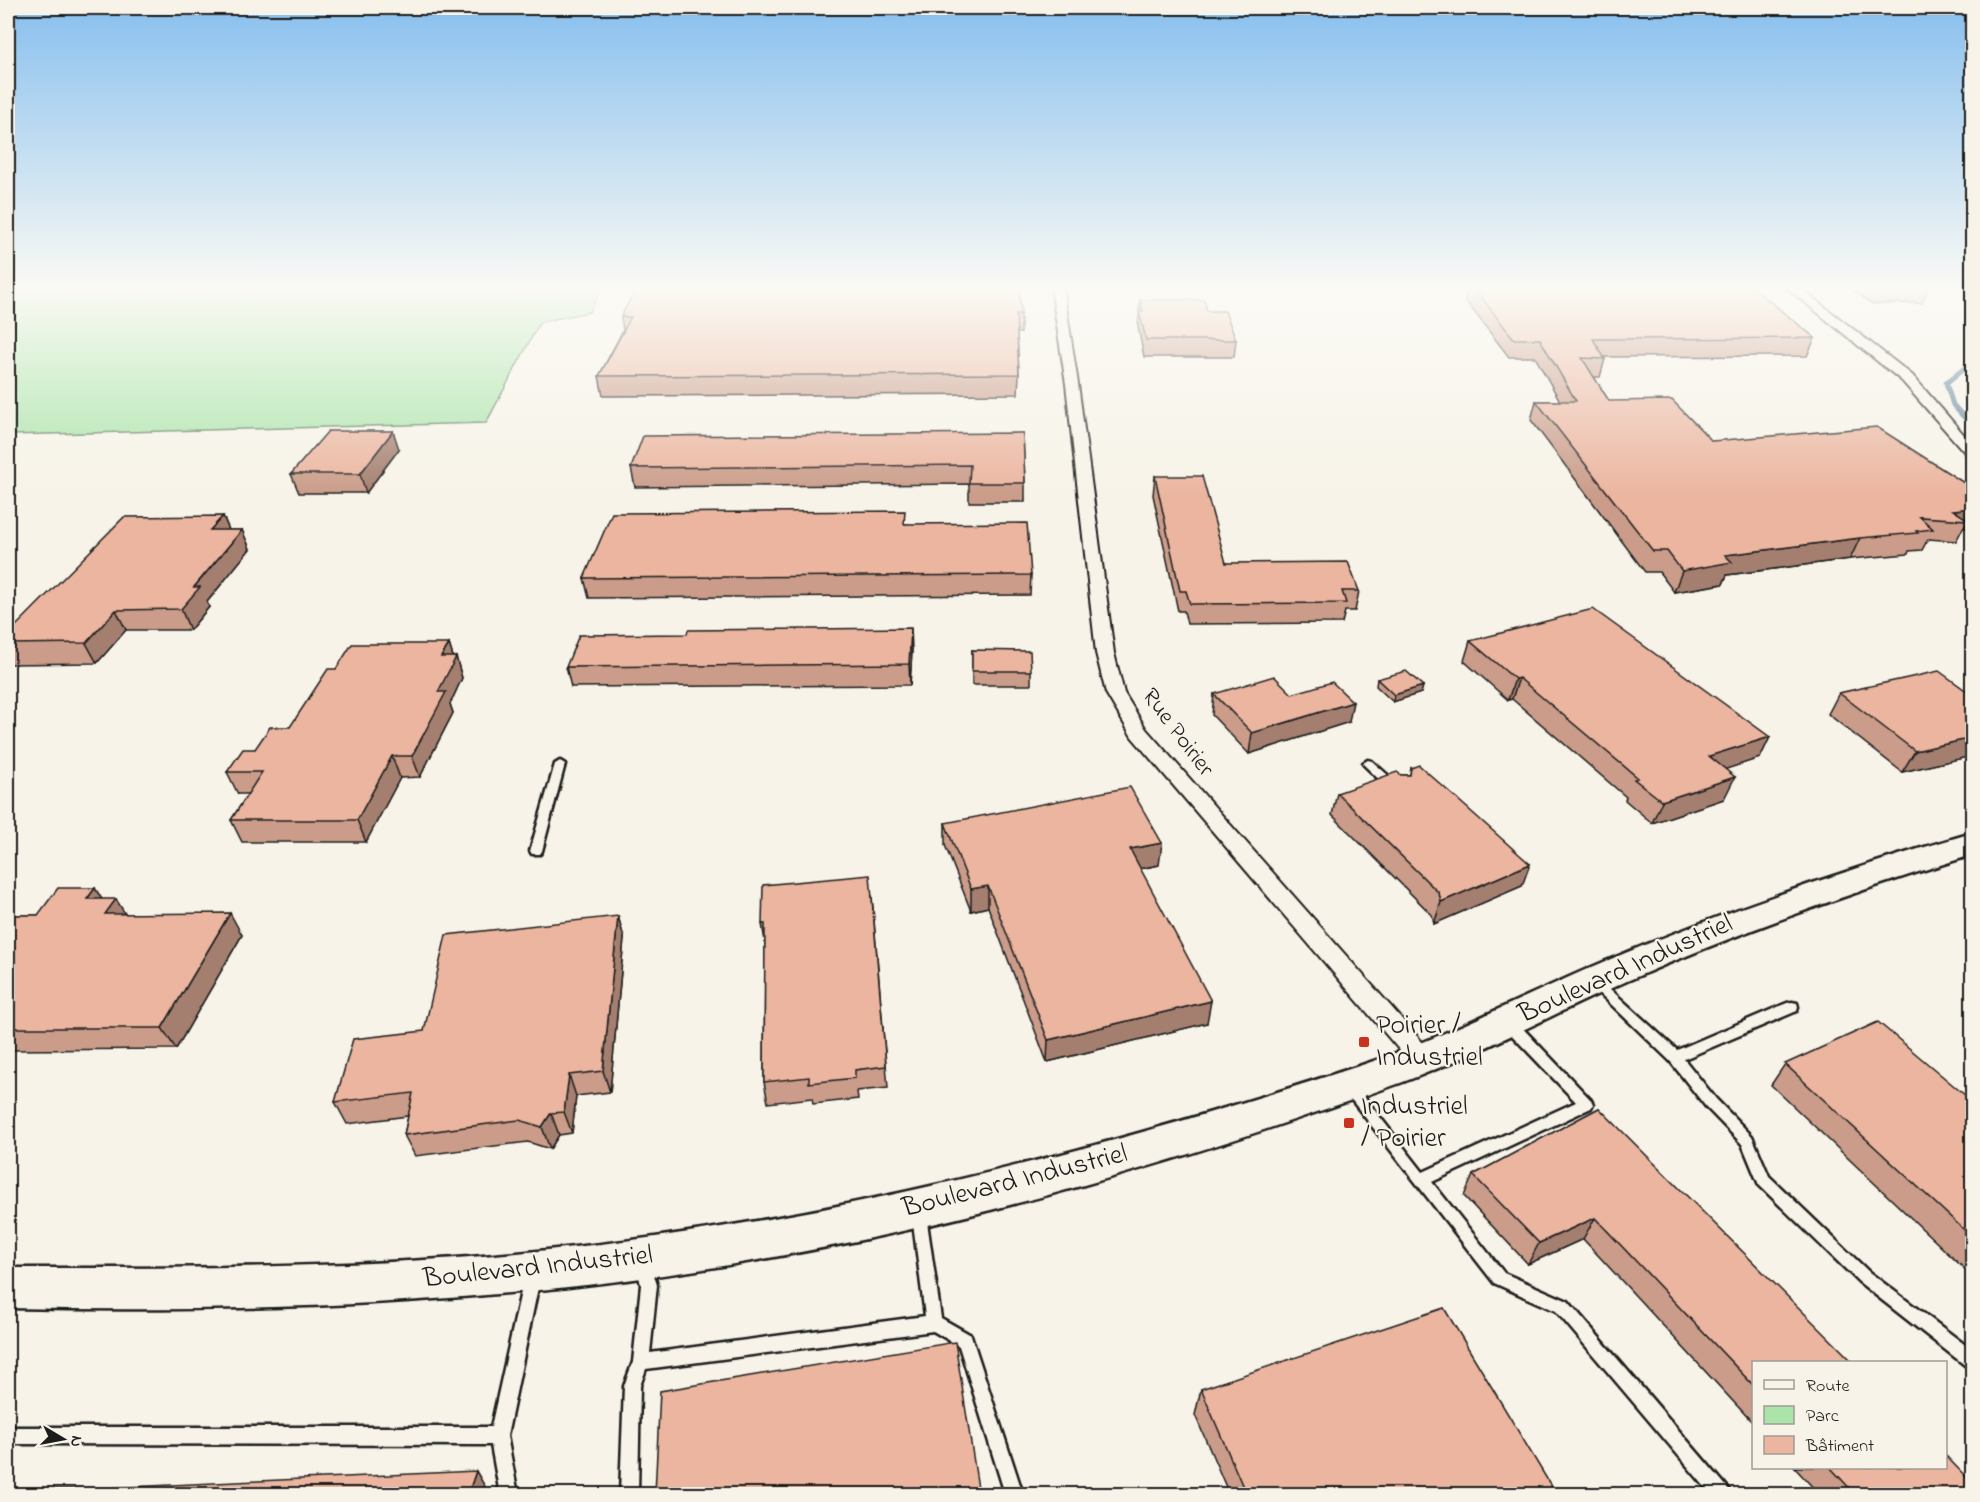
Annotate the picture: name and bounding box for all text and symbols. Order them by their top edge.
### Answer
street label: Rue Poirier [1132,681,1222,785]
street label: Boulevard Industriel [1511,904,1740,1036]
place label: Poirier / Industriel [1376,1006,1483,1079]
marker: Poirier / Industriel [1357,1035,1371,1049]
place label: Industriel / Poirier [1361,1087,1468,1160]
marker: Industriel / Poirier [1342,1116,1356,1130]
street label: Boulevard Industriel [897,1134,1132,1230]
street label: Boulevard Industriel [420,1236,655,1301]
legend [1752,1361,1947,1469]
text: Route [1806,1374,1851,1400]
text: Parc [1806,1404,1839,1430]
north arrow [33,1409,93,1469]
text: N [63,1434,89,1449]
text: Bâtiment [1805,1434,1874,1460]

